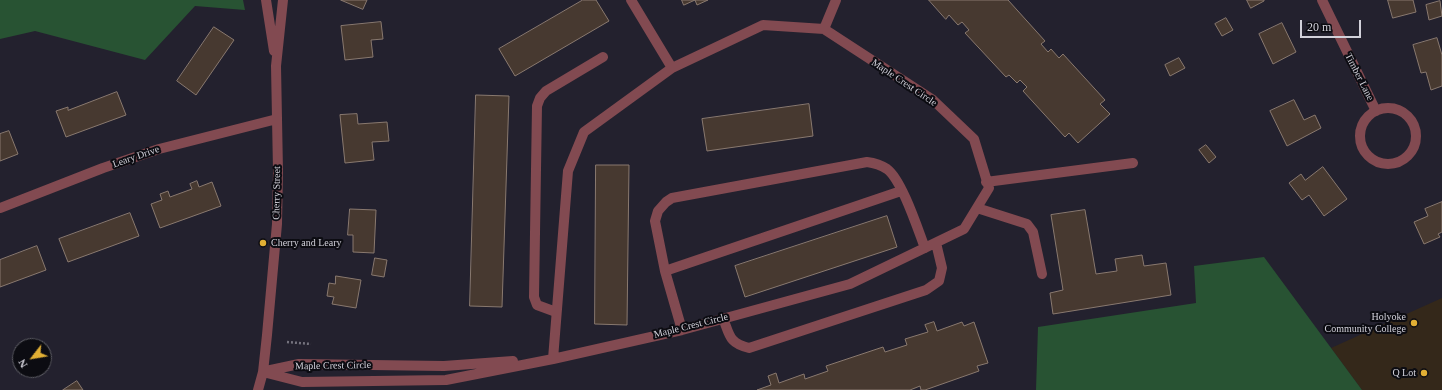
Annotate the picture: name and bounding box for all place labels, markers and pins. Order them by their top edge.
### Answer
place label: Cherry and Leary [271,237,342,249]
marker: Cherry and Leary [258,238,268,248]
place label: Holyoke Community College [1325,311,1406,334]
marker: Holyoke Community College [1409,318,1419,328]
place label: Q Lot [1392,367,1416,379]
marker: Q Lot [1419,368,1429,378]

